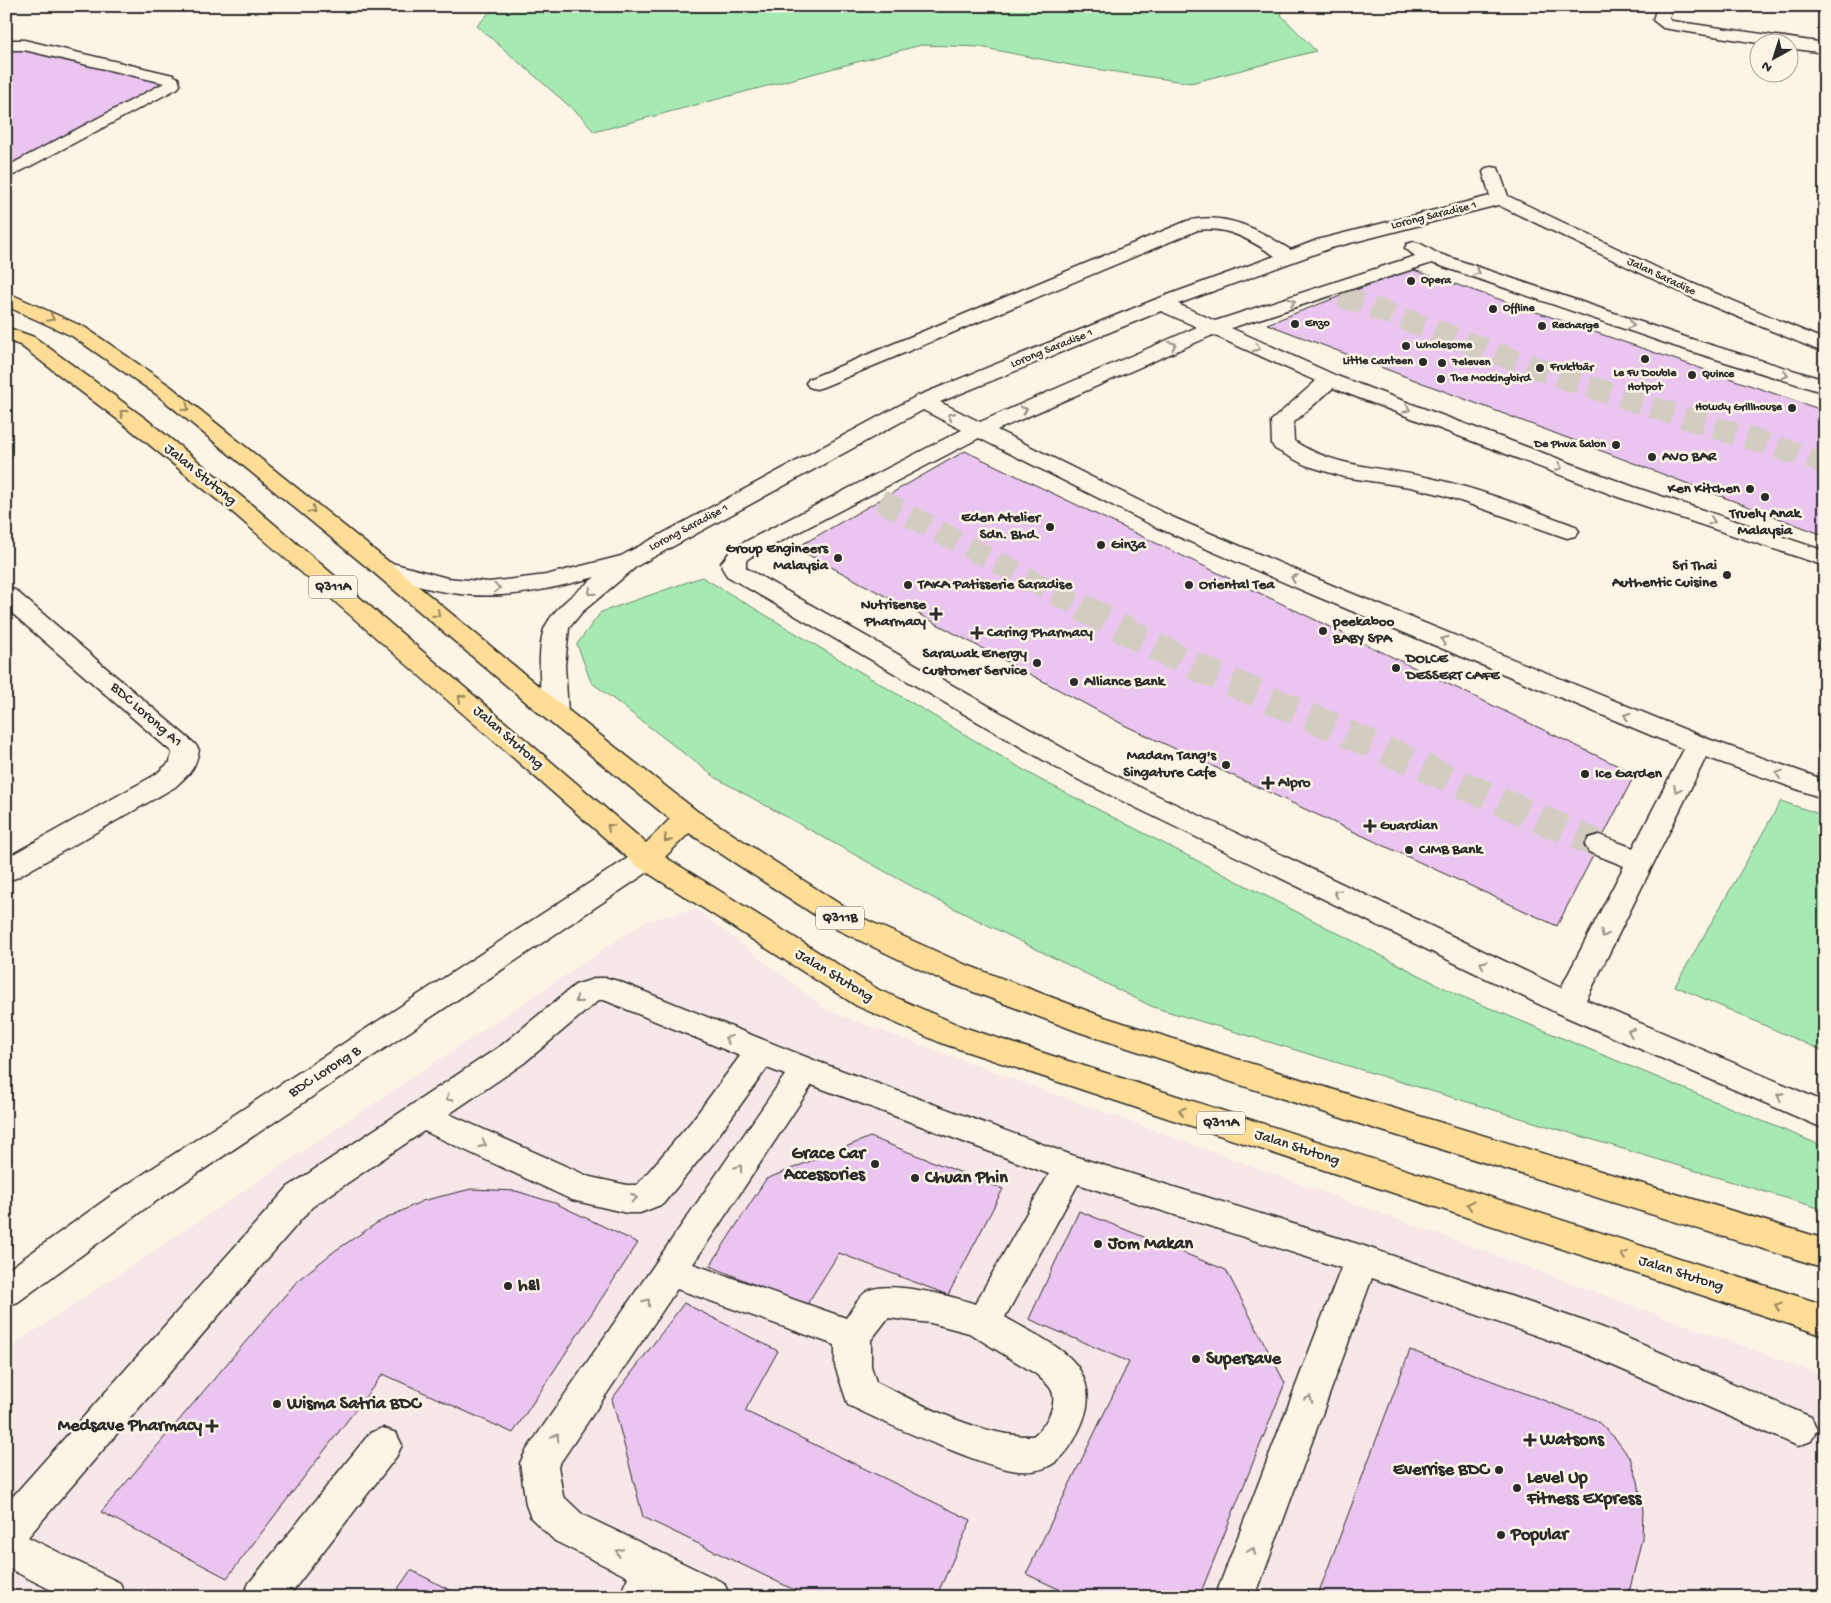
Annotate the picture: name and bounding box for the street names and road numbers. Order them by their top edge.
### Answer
street label: Lorong Saradise 1 [1390,199,1478,233]
street label: Jalan Saradise [1624,255,1698,299]
street label: Lorong Saradise 1 [1009,326,1095,372]
street label: Jalan Stutong [160,440,240,510]
street label: Lorong Saradise 1 [647,501,731,555]
road number: Q311A [309,576,357,598]
street label: BDC Lorong A1 [106,678,186,751]
street label: Jalan Stutong [469,702,547,774]
road number: Q311B [816,906,864,930]
street label: Jalan Stutong [792,946,876,1006]
street label: BDC Lorong B [285,1042,365,1103]
road number: Q311A [1197,1112,1245,1134]
street label: Jalan Stutong [1252,1126,1342,1170]
street label: Jalan Stutong [1636,1252,1726,1296]

